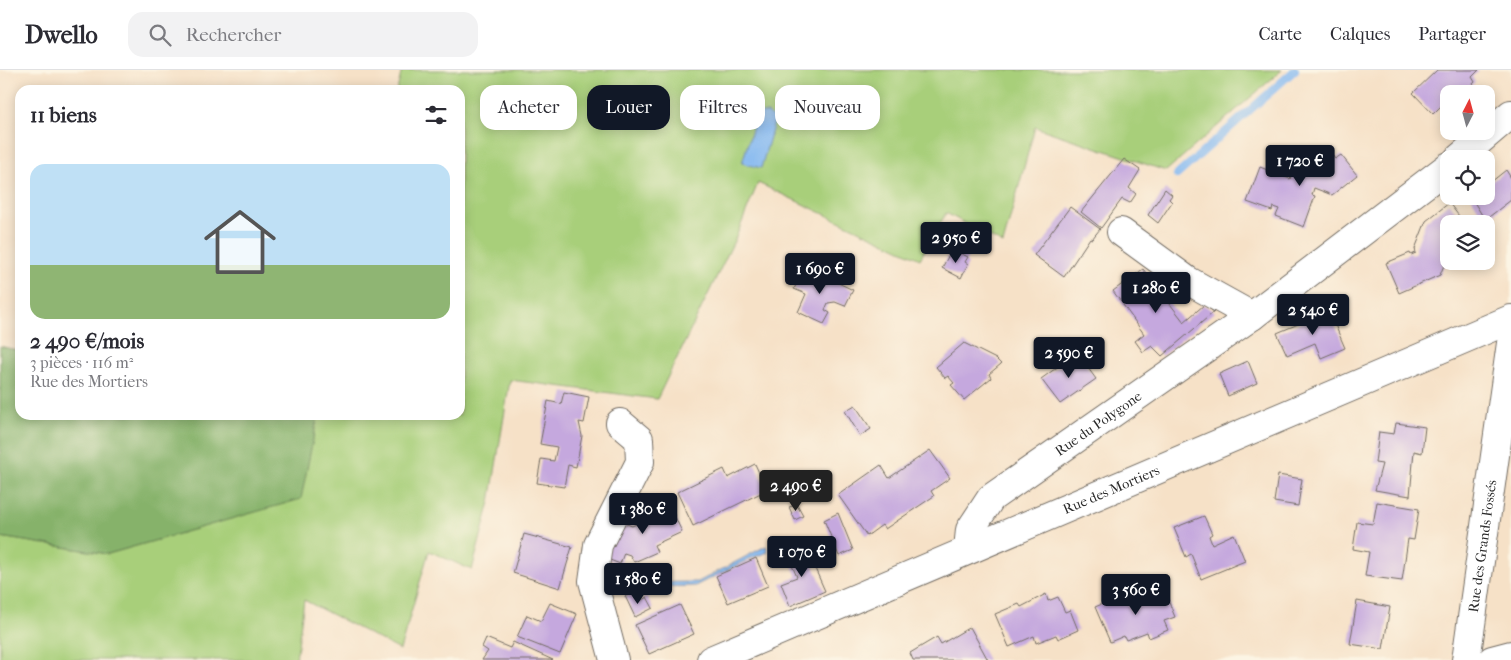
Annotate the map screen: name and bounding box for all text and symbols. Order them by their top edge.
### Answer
search box [128,12,478,57]
text: Dwello [25,21,98,49]
icon: search [146,21,174,49]
text: Rechercher [186,24,281,46]
text: Carte [1259,24,1302,45]
text: Calques [1330,24,1390,45]
text: Partager [1418,24,1486,45]
chip: Acheter [480,85,577,130]
chip: Louer [587,85,670,130]
chip: Filtres [680,85,765,130]
chip: Nouveau [775,85,880,130]
north arrow [1440,85,1495,140]
map controls [1440,85,1495,270]
icon: filters [422,101,450,129]
text: 11 biens [30,103,97,127]
pin: 1 720 € [1254,144,1346,187]
button: locate [1440,150,1495,205]
text: 1 720 € [1277,151,1323,170]
icon: home [195,197,285,287]
button: layers [1440,215,1495,270]
pin: 2 950 € [910,222,1002,264]
text: 2 950 € [932,228,980,247]
pin: 1 690 € [774,252,866,295]
text: 1 690 € [796,259,844,278]
pin: 1 280 € [1110,272,1202,314]
text: 1 280 € [1132,278,1180,297]
pin: 2 540 € [1267,294,1359,336]
text: 2 540 € [1288,300,1338,319]
text: 2 490 €/mois [30,329,144,353]
pin: 2 590 € [1023,336,1115,379]
text: 2 590 € [1045,343,1093,362]
text: 3 pièces · 116 m² [30,353,133,372]
text: Rue des Mortiers [30,372,148,391]
street label: Rue du Polygone [1052,388,1145,460]
street label: Rue des Mortiers [1061,462,1162,518]
pin: 2 490 € [750,470,842,512]
text: 2 490 € [770,476,822,495]
street label: Rue des Grands Fossés [1465,479,1500,614]
pin: 1 380 € [597,492,689,535]
text: 1 380 € [620,499,666,518]
pin: 1 070 € [756,536,848,578]
text: 1 070 € [778,542,826,561]
pin: 1 580 € [592,562,684,605]
text: 1 580 € [615,569,661,588]
pin: 3 560 € [1090,574,1182,616]
text: 3 560 € [1112,580,1160,599]

